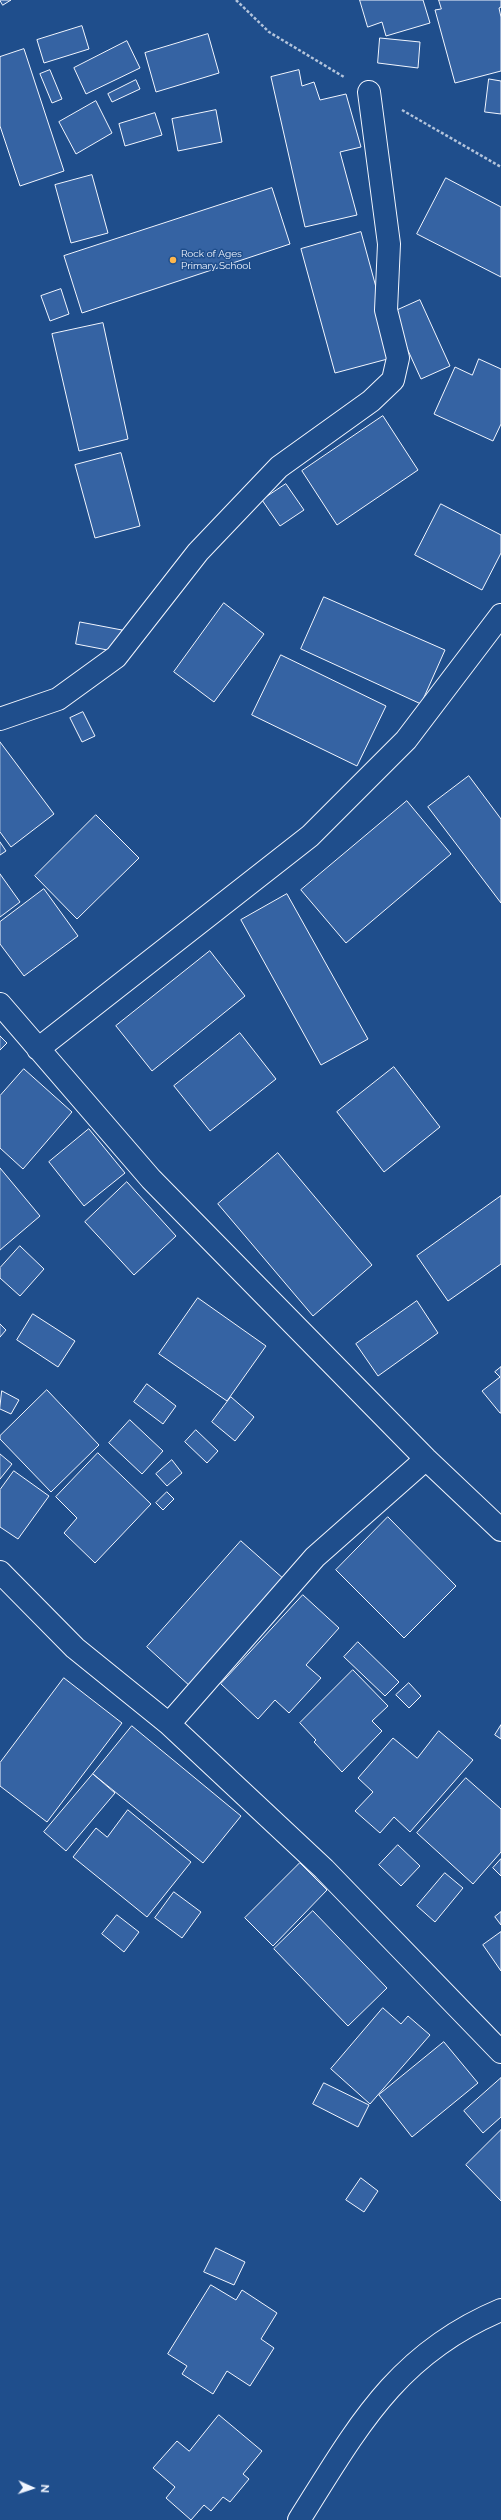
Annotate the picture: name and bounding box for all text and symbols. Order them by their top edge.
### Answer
place label: Rock of Ages Primary School [181,248,251,272]
marker: Rock of Ages Primary School [168,255,178,265]
north arrow [12,2468,52,2508]
text: N [38,2484,51,2493]

